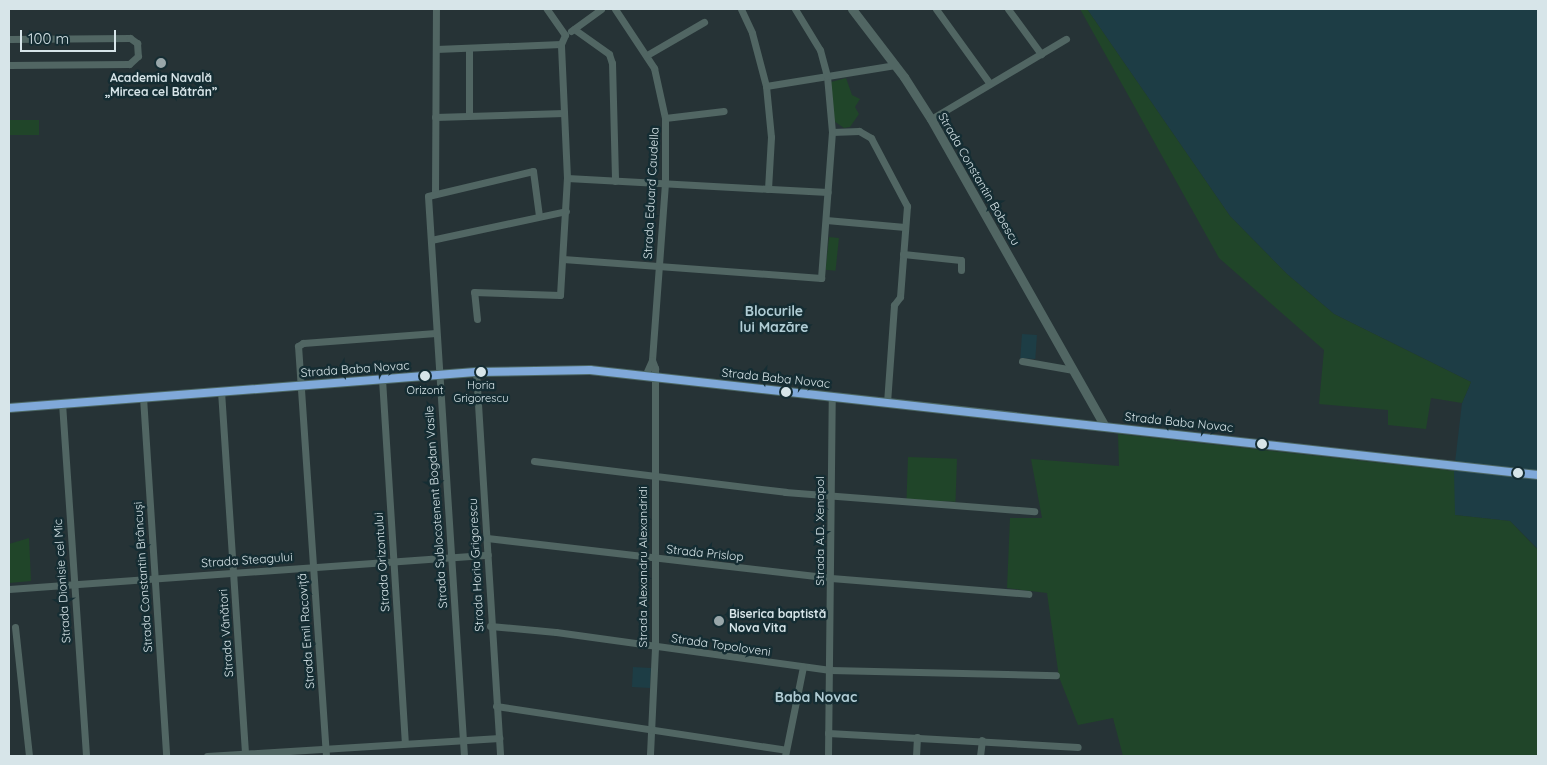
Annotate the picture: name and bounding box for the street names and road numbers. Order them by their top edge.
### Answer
street label: Strada Constantin Bobescu [935,110,1023,248]
street label: Strada Eduard Caudella [640,127,662,259]
street label: Strada Baba Novac [300,358,410,380]
street label: Strada Baba Novac [721,365,831,391]
street label: Strada Sublocotenent Bogdan Vasile [422,405,450,609]
street label: Strada Baba Novac [1124,409,1234,435]
street label: Strada A.D. Xenopol [813,476,827,586]
street label: Strada Alexandru Alexandridi [636,487,650,647]
street label: Strada Horia Grigorescu [465,498,487,632]
street label: Strada Constantin Brâncuși [131,501,155,653]
street label: Strada Orizontului [371,512,393,612]
street label: Strada Dionisie cel Mic [50,518,74,644]
street label: Strada Prislop [666,542,744,564]
street label: Strada Steagului [201,550,293,570]
street label: Strada Emil Racoviță [295,573,317,689]
street label: Strada Vânători [216,589,236,677]
street label: Strada Topoloveni [670,631,772,659]

